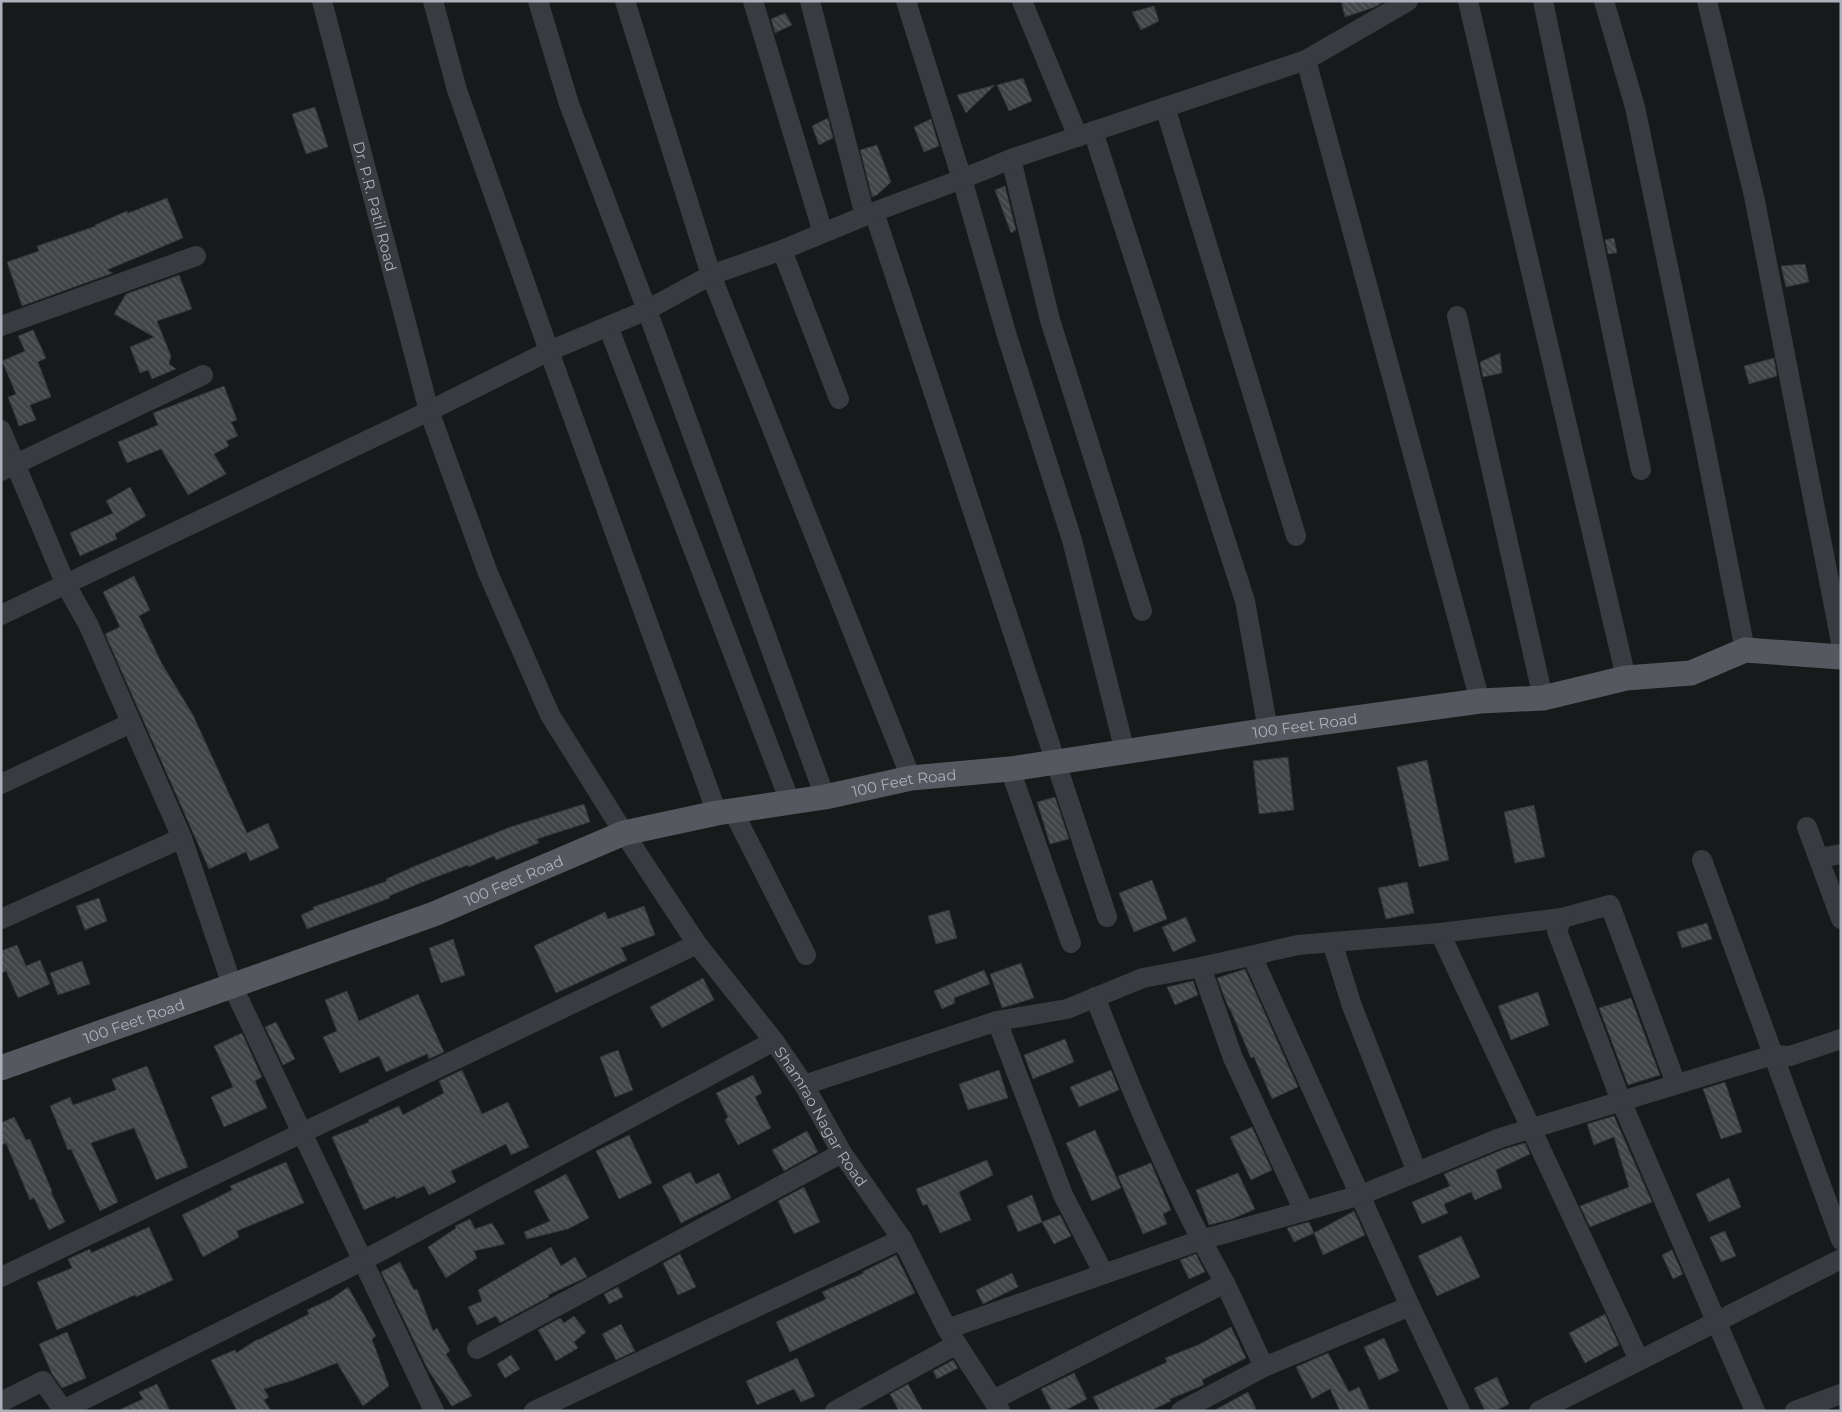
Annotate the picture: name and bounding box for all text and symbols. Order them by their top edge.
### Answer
street label: Dr. P.R. Patil Road [349,139,402,273]
street label: 100 Feet Road [1251,708,1359,742]
street label: 100 Feet Road [850,764,957,800]
street label: 100 Feet Road [461,851,566,910]
street label: 100 Feet Road [81,994,187,1047]
street label: Shamrao Nagar Road [771,1043,872,1190]

